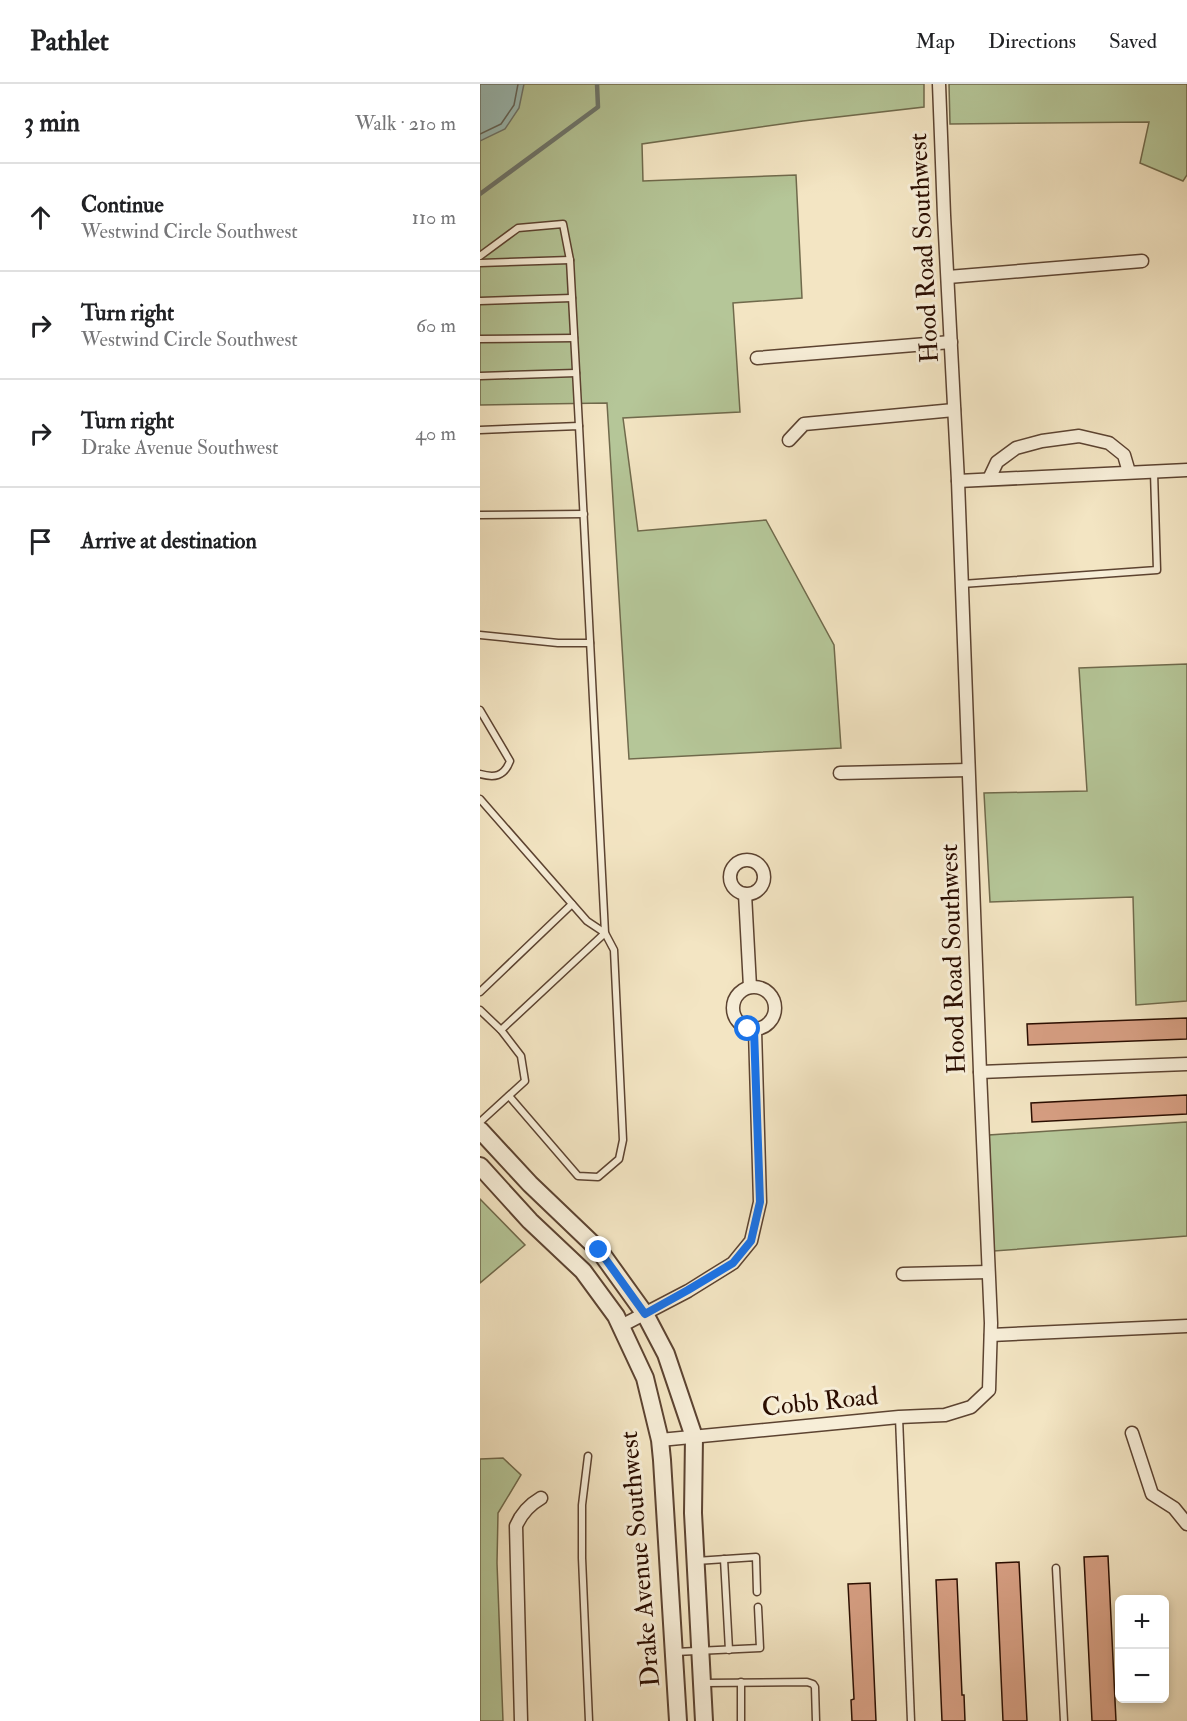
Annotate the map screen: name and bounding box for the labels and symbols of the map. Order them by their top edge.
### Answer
street label: Hood Road Southwest [902,132,946,364]
street label: Hood Road Southwest [933,843,973,1075]
route start [734,1015,760,1041]
route end [585,1236,611,1262]
street label: Cobb Road [760,1380,880,1424]
street label: Drake Avenue Southwest [613,1430,667,1688]

